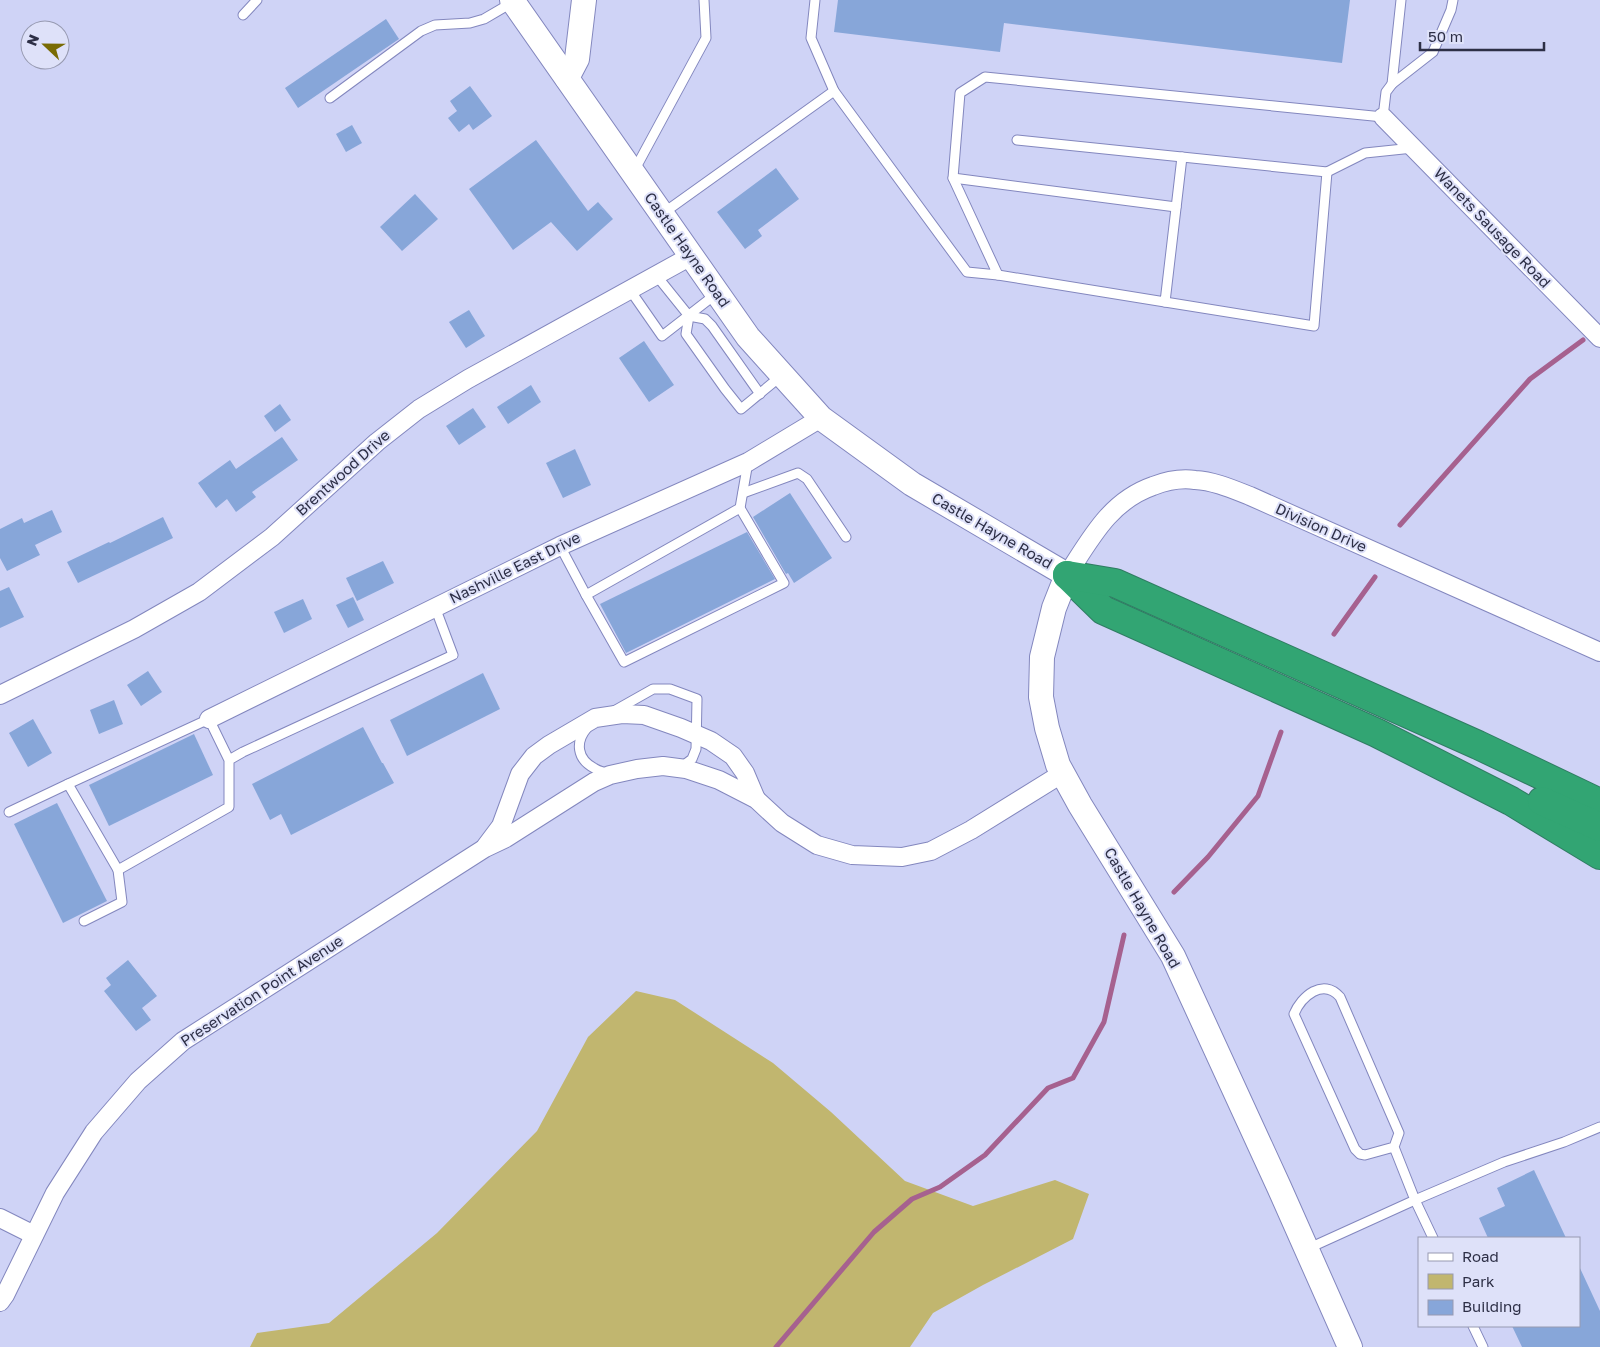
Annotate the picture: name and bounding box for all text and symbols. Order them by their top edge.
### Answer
north arrow [20,20,70,70]
scale bar [1420,20,1544,52]
text: 50 m [1428,27,1463,45]
text: N [23,32,42,48]
street label: Wanets Sausage Road [1431,164,1555,291]
street label: Castle Hayne Road [641,189,734,310]
street label: Brentwood Drive [292,425,393,519]
street label: Castle Hayne Road [929,488,1056,572]
street label: Division Drive [1273,499,1370,555]
street label: Nashville East Drive [446,527,583,607]
street label: Castle Hayne Road [1101,844,1185,971]
street label: Preservation Point Avenue [177,931,346,1049]
legend [1418,1237,1580,1327]
text: Road [1462,1247,1499,1265]
text: Park [1462,1272,1495,1290]
text: Building [1462,1297,1522,1315]

